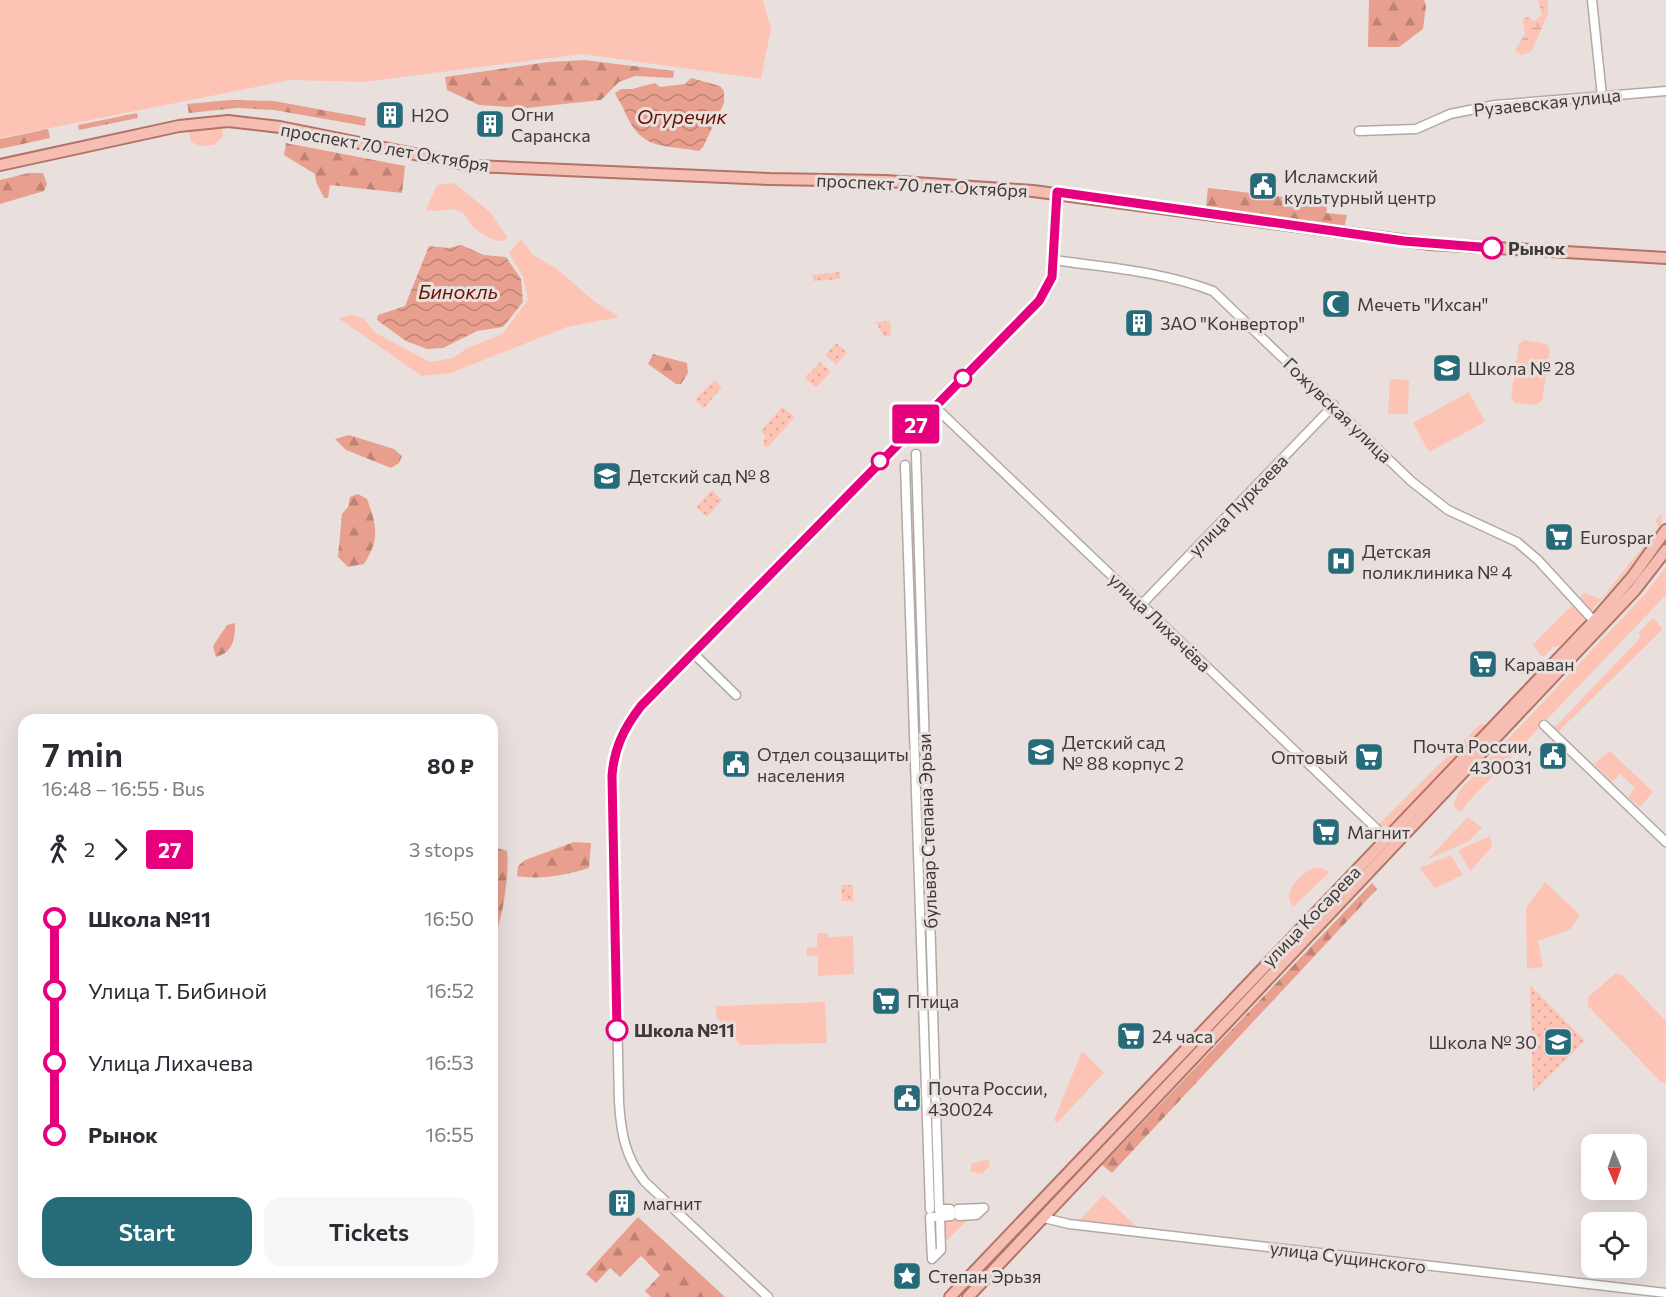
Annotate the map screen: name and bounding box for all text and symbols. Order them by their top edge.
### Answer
street label: Рузаевская улица [1472,83,1622,121]
building icon: H2O [374,99,406,131]
place label: Огни Саранска [511,103,591,146]
place label: H2O [411,104,449,126]
water label: Огуречик [637,104,729,128]
building icon: Огни Саранска [474,108,506,140]
street label: проспект 70 лет Октября [279,118,491,176]
place label: Исламский культурный центр [1284,165,1436,208]
street label: проспект 70 лет Октября [816,168,1028,202]
public building icon: Исламский культурный центр [1247,170,1279,202]
marker: Рынок [1481,237,1503,259]
place label: Рынок [1508,237,1566,259]
water label: Бинокль [418,279,498,303]
mosque icon: Мечеть "Ихсан" [1320,288,1352,320]
place label: Мечеть "Ихсан" [1357,293,1489,315]
building icon: ЗАО "Конвертор" [1123,307,1155,339]
place label: ЗАО "Конвертор" [1160,312,1305,334]
school or university icon: Школа № 28 [1431,352,1463,384]
street label: Гожувская улица [1279,353,1397,467]
place label: Школа № 28 [1468,357,1575,379]
unlabelled marker [954,369,972,387]
line badge: 27 [889,404,943,444]
text: 27 [904,412,928,437]
street label: улица Пуркаева [1184,449,1292,561]
unlabelled marker [871,452,889,470]
school or university icon: Детский сад № 8 [591,460,623,492]
place label: Детский сад № 8 [628,465,770,487]
supermarket icon: Eurospar [1543,521,1575,553]
place label: Eurospar [1580,526,1654,548]
place label: Детская поликлиника № 4 [1362,540,1512,583]
hospital icon: Детская поликлиника № 4 [1325,545,1357,577]
street label: улица Лихачёва [1104,568,1216,676]
supermarket icon: Караван [1467,648,1499,680]
place label: Караван [1504,653,1574,675]
place label: Детский сад № 88 корпус 2 [1062,731,1184,774]
text: 7 min [42,733,123,774]
street label: бульвар Степана Эрьзи [913,733,941,929]
place label: Почта России, 430031 [1413,735,1532,778]
school or university icon: Детский сад № 88 корпус 2 [1025,736,1057,768]
public building icon: Почта России, 430031 [1537,740,1569,772]
supermarket icon: Оптовый [1353,741,1385,773]
place label: Отдел соцзащиты населения [757,743,909,786]
place label: Оптовый [1271,746,1348,768]
public building icon: Отдел соцзащиты населения [720,748,752,780]
text: 80 ₽ [427,752,474,779]
text: 16:48 – 16:55 · Bus [42,776,205,800]
supermarket icon: Магнит [1310,816,1342,848]
place label: Магнит [1347,821,1411,843]
icon: walk [42,833,75,866]
icon: forward [104,833,137,866]
text: 2 [84,837,95,861]
text: 27 [158,837,181,862]
text: 3 stops [409,837,474,861]
street label: улица Косарева [1257,861,1365,971]
text: Школа №11 [88,905,211,932]
text: 16:50 [424,906,474,930]
text: Улица Т. Бибиной [88,977,267,1004]
text: 16:52 [426,978,474,1002]
supermarket icon: Птица [870,985,902,1017]
place label: Птица [907,990,959,1012]
marker: Школа №11 [606,1019,628,1041]
place label: Школа №11 [634,1019,735,1041]
supermarket icon: 24 часа [1115,1020,1147,1052]
place label: 24 часа [1152,1025,1213,1047]
school or university icon: Школа № 30 [1542,1026,1574,1058]
place label: Школа № 30 [1429,1031,1537,1053]
text: Улица Лихачева [88,1049,253,1076]
text: 16:53 [426,1050,474,1074]
place label: Почта России, 430024 [928,1077,1047,1120]
public building icon: Почта России, 430024 [891,1082,923,1114]
text: Рынок [88,1121,158,1148]
text: 16:55 [426,1122,474,1146]
north arrow [1581,1134,1647,1200]
map controls [1581,1134,1647,1278]
building icon: магнит [606,1187,638,1219]
place label: магнит [643,1192,703,1214]
button: Start [42,1197,252,1266]
button: Tickets [264,1197,474,1266]
button: locate [1581,1212,1647,1278]
street label: улица Сущинского [1269,1237,1427,1277]
place icon: Степан Эрьзя [891,1260,923,1292]
place label: Степан Эрьзя [928,1265,1041,1287]

